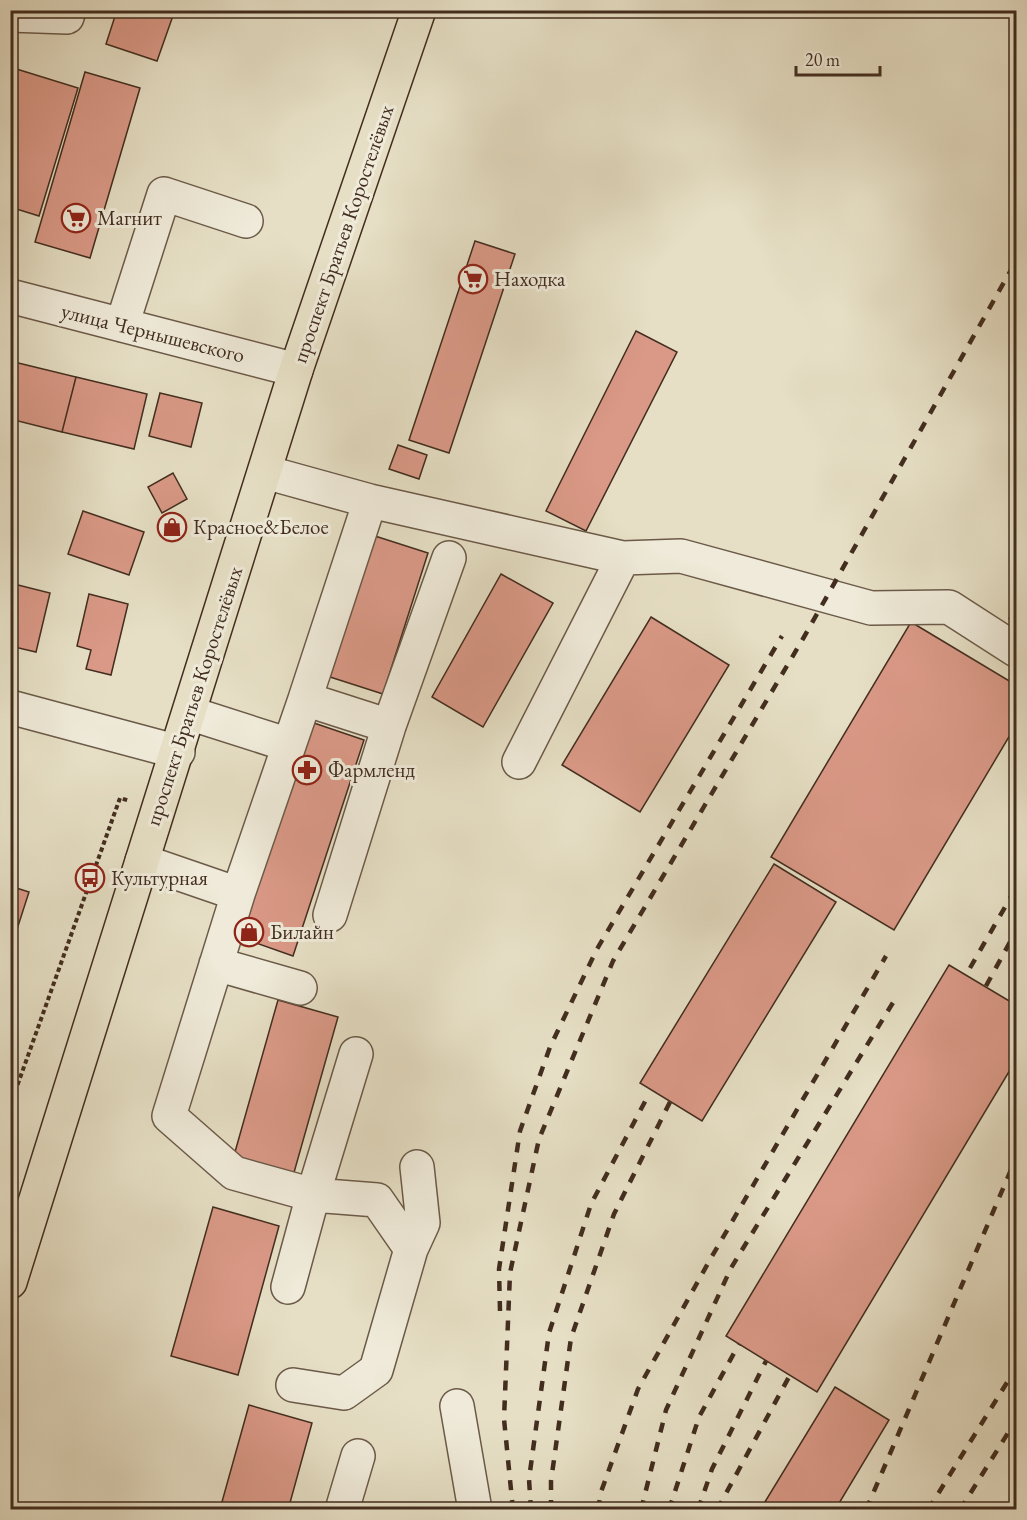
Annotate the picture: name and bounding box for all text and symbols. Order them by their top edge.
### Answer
scale bar [796,39,880,77]
text: 20 m [805,48,840,71]
street label: проспект Братьев Коростелёвых [286,101,399,366]
supermarket icon: Магнит [60,202,92,234]
place label: Магнит [97,204,162,231]
supermarket icon: Находка [457,263,489,295]
place label: Находка [494,265,566,292]
street label: улица Чернышевского [59,297,248,368]
shop icon: Красное&Белое [156,511,188,543]
place label: Красное&Белое [193,513,329,540]
street label: проспект Братьев Коростелёвых [139,563,248,829]
pharmacy icon: Фармленд [291,754,323,786]
place label: Фармленд [328,756,415,783]
bus stop icon: Культурная [74,862,106,894]
place label: Культурная [111,864,208,891]
shop icon: Билайн [233,916,265,948]
place label: Билайн [270,918,334,945]

